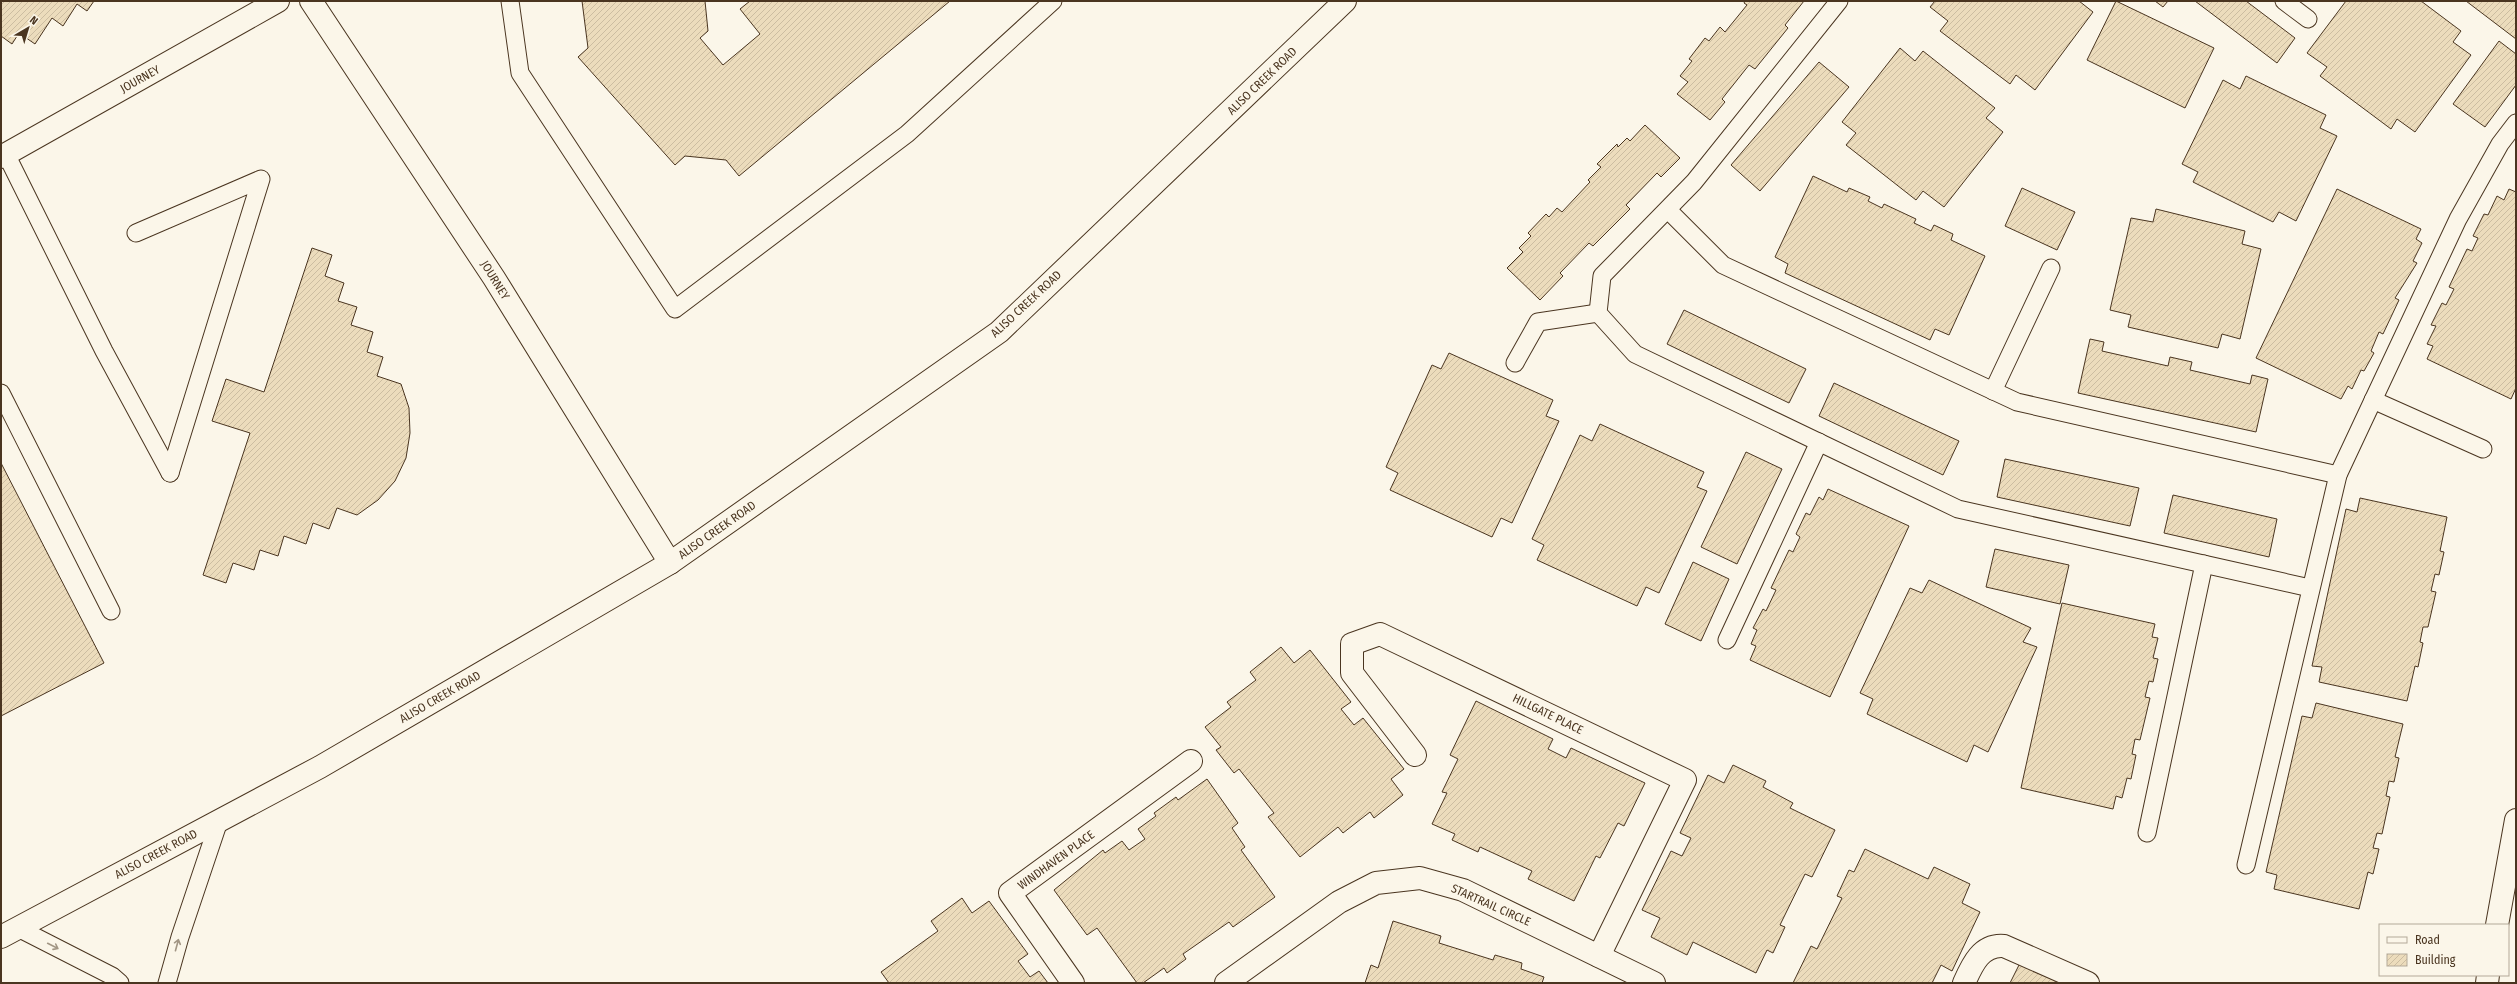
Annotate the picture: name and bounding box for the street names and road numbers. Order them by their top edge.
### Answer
street label: ALISO CREEK ROAD [1224,44,1300,118]
street label: JOURNEY [118,62,162,96]
street label: JOURNEY [478,258,512,302]
street label: ALISO CREEK ROAD [988,268,1064,340]
street label: ALISO CREEK ROAD [676,498,758,562]
street label: ALISO CREEK ROAD [397,668,483,726]
street label: HILLGATE PLACE [1511,691,1586,737]
street label: ALISO CREEK ROAD [112,826,200,882]
street label: WINDHAVEN PLACE [1015,827,1097,892]
street label: STARTRAIL CIRCLE [1449,881,1533,929]

